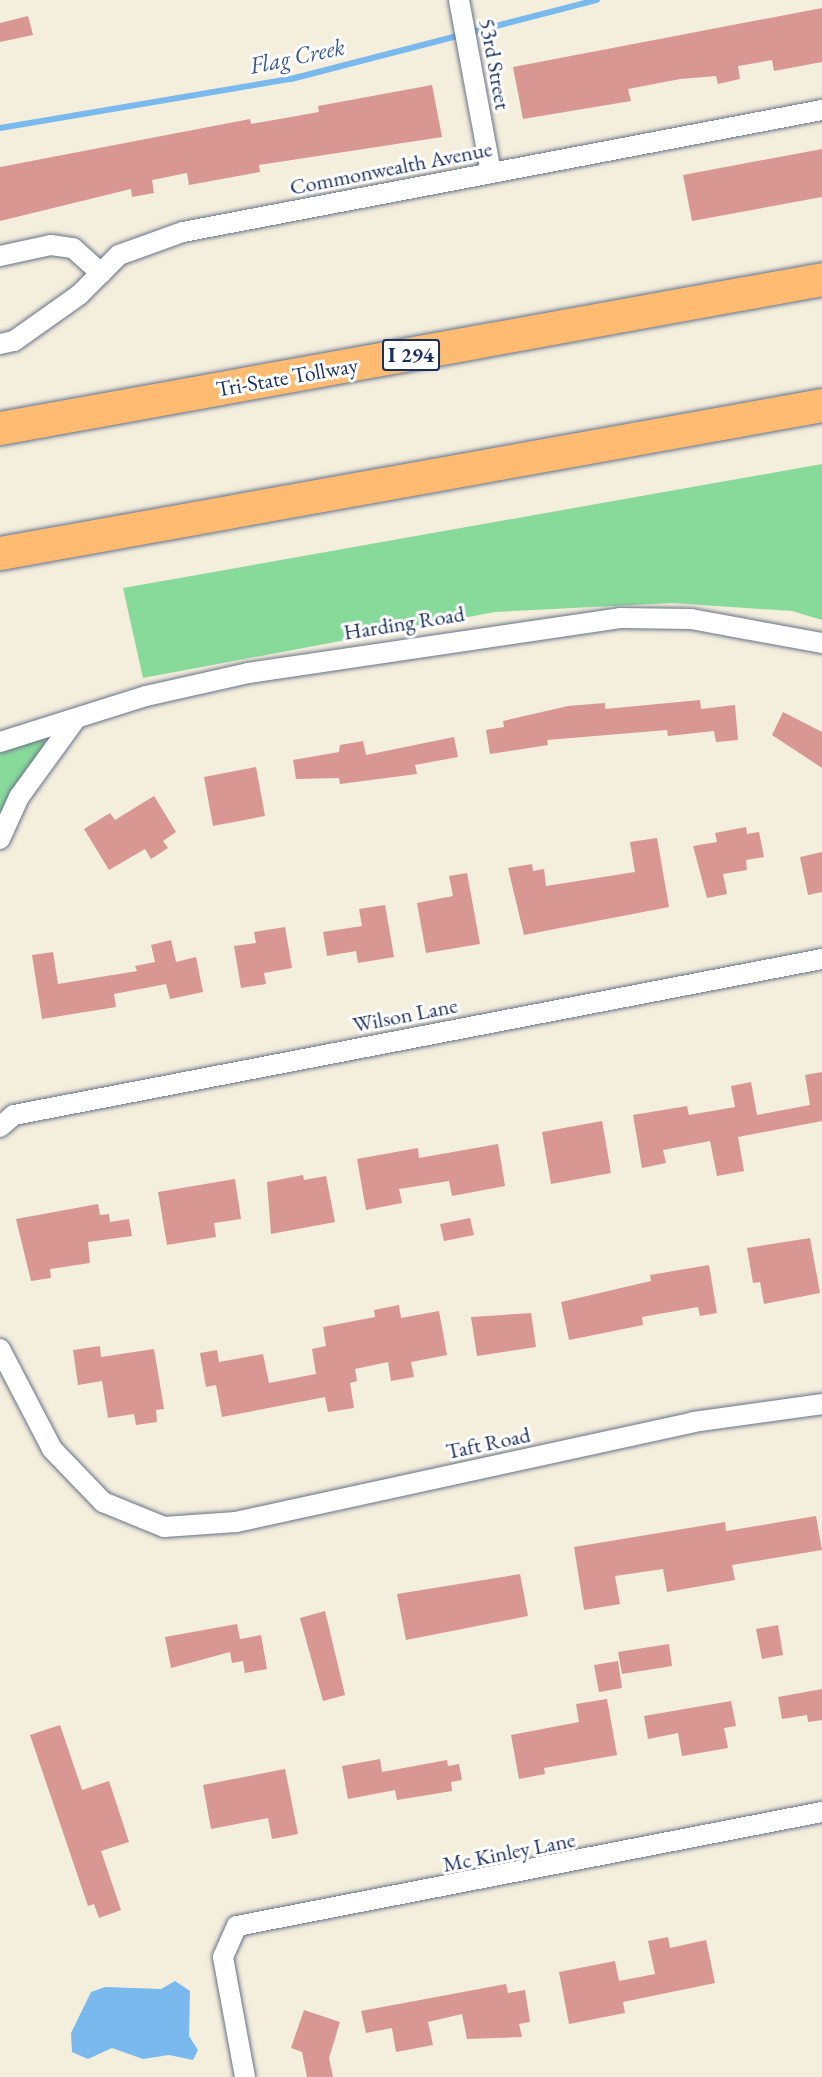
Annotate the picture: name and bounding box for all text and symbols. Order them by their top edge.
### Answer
street label: 53rd Street [474,16,516,112]
water label: Flag Creek [247,32,347,80]
street label: Commonwealth Avenue [288,135,494,201]
road number: I 294 [381,337,441,373]
street label: Tri-State Tollway [214,352,360,402]
street label: Harding Road [342,600,466,646]
street label: Wilson Lane [350,992,460,1038]
street label: Taft Road [443,1421,533,1465]
street label: Mc Kinley Lane [440,1826,578,1878]

